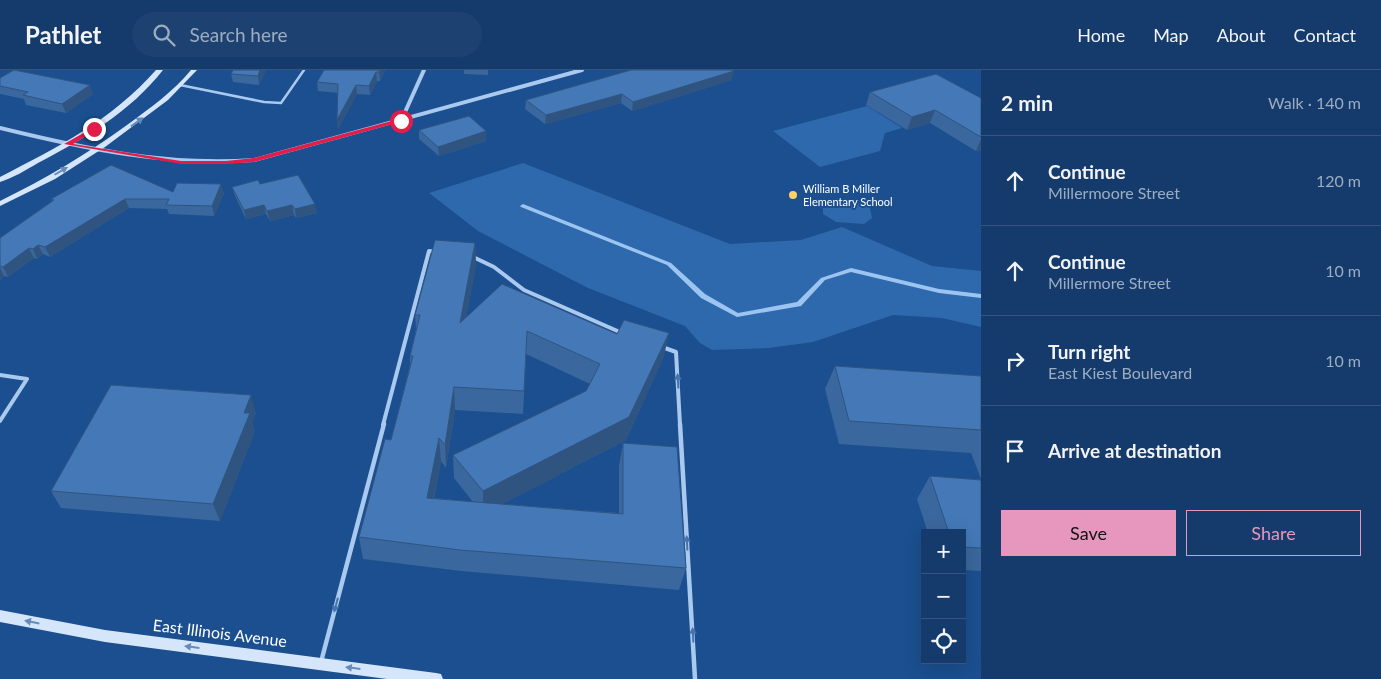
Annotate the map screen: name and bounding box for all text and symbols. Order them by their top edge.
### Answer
search box [132,12,482,57]
text: Pathlet [25,20,102,49]
icon: search [150,21,178,49]
text: Search here [190,23,288,46]
text: Home [1077,24,1125,46]
text: Map [1153,24,1189,46]
text: About [1217,24,1266,46]
text: Contact [1294,24,1356,46]
text: 2 min [1001,90,1053,115]
text: Walk · 140 m [1268,93,1361,112]
route start [390,110,413,133]
one-way arrow [130,117,143,127]
route end [83,118,106,141]
text: Continue [1048,160,1126,183]
one-way arrow [55,167,68,176]
icon: ahead [1001,167,1029,195]
text: 120 m [1316,171,1361,190]
place label: William B Miller Elementary School [803,182,893,208]
text: Millermoore Street [1048,183,1180,202]
marker: William B Miller Elementary School [787,189,799,201]
text: Continue [1048,250,1126,273]
icon: ahead [1001,257,1029,285]
text: 10 m [1325,261,1361,280]
text: Millermore Street [1048,273,1171,292]
text: Turn right [1048,340,1130,363]
icon: right [1001,347,1029,375]
text: 10 m [1325,351,1361,370]
text: East Kiest Boulevard [1048,363,1192,382]
one-way arrow [673,372,681,388]
icon: arrive [1001,437,1029,465]
text: Arrive at destination [1048,439,1221,462]
button: Save [1001,510,1176,556]
button: Share [1186,510,1361,556]
map controls [921,529,966,664]
button: + [921,529,966,574]
one-way arrow [683,534,691,550]
button: − [921,574,966,619]
one-way arrow [332,597,340,612]
street label: East Illinois Avenue [152,615,288,650]
one-way arrow [23,617,39,625]
button: locate [921,619,966,664]
one-way arrow [688,627,696,643]
one-way arrow [184,643,200,651]
one-way arrow [345,664,361,672]

